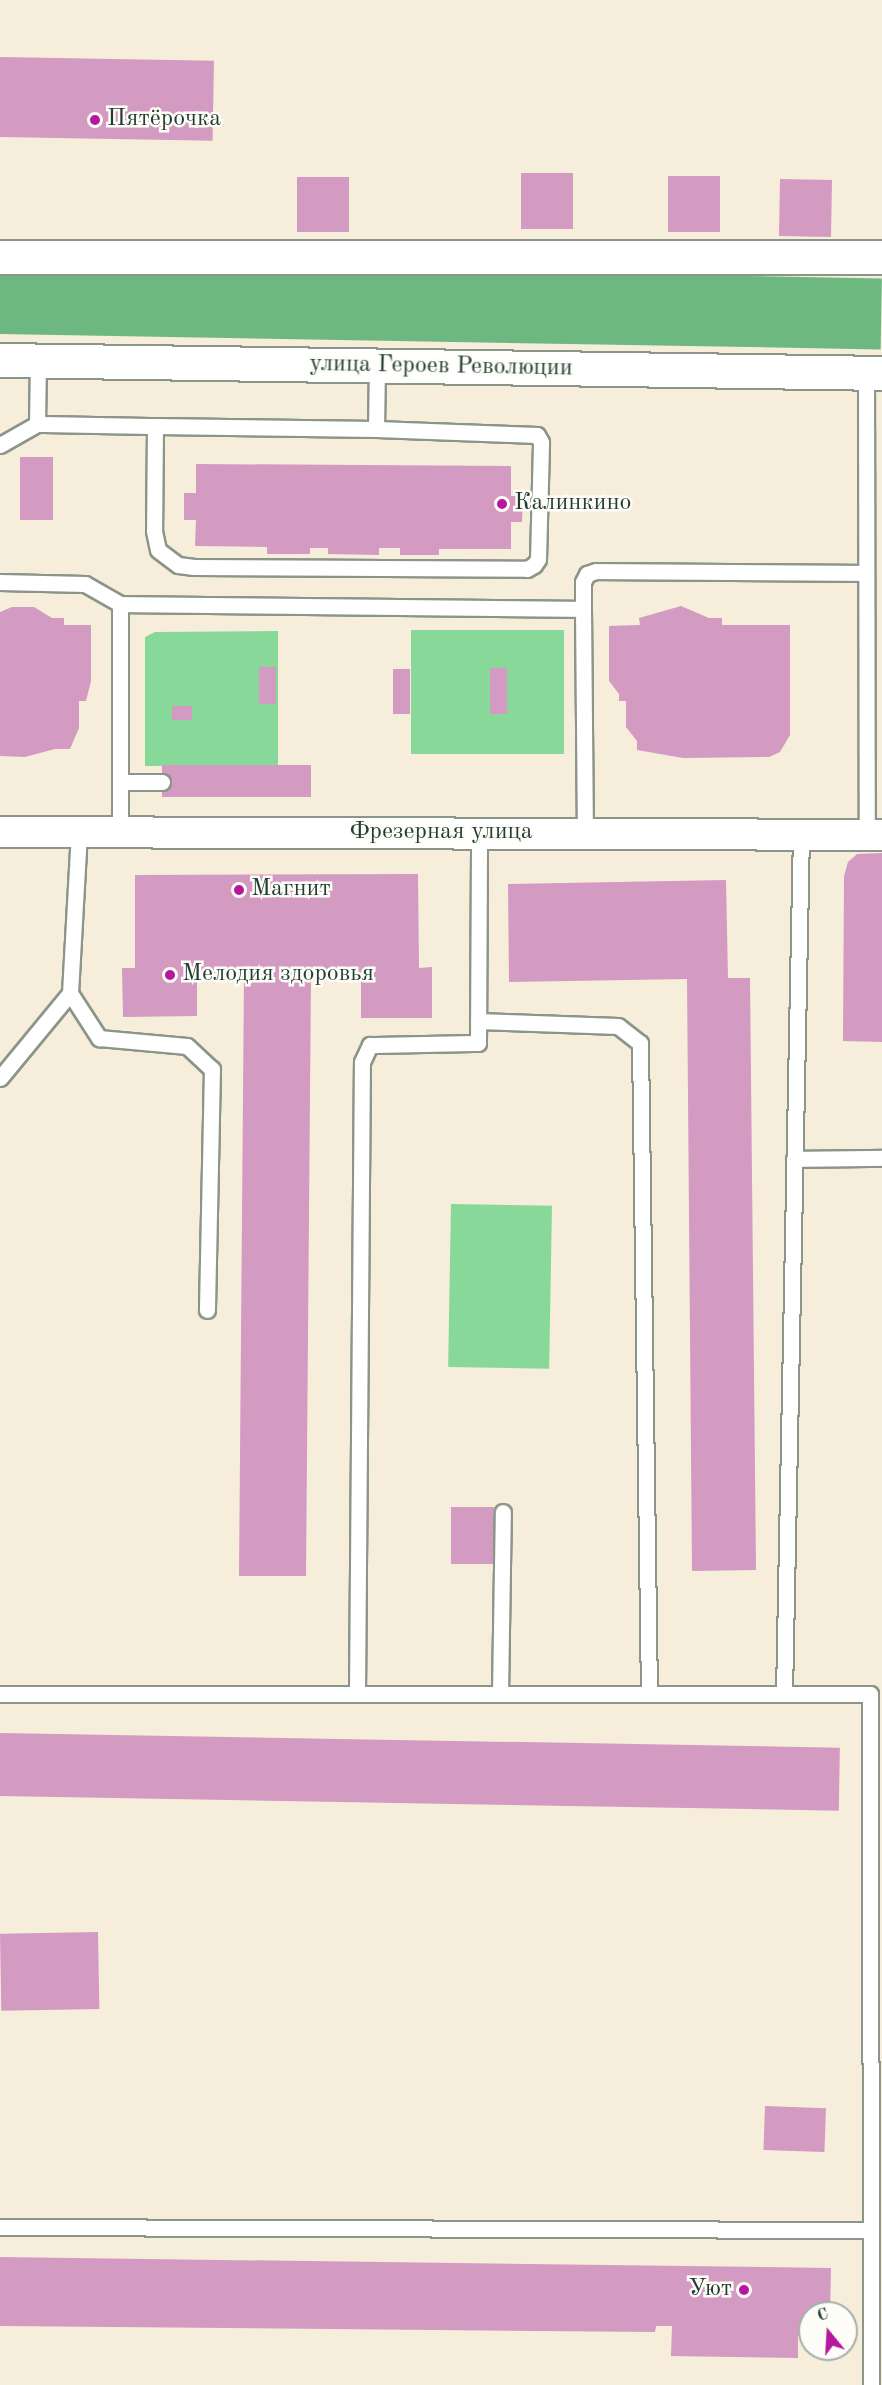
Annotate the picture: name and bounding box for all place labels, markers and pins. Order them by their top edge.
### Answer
place label: Пятёрочка [107,106,221,134]
marker: Пятёрочка [88,113,102,127]
place label: Калинкино [514,490,632,518]
marker: Калинкино [495,497,509,511]
place label: Магнит [251,876,331,904]
marker: Магнит [232,883,246,897]
place label: Мелодия здоровья [182,961,374,989]
marker: Мелодия здоровья [163,968,177,982]
place label: Уют [688,2276,732,2304]
marker: Уют [737,2283,751,2297]

